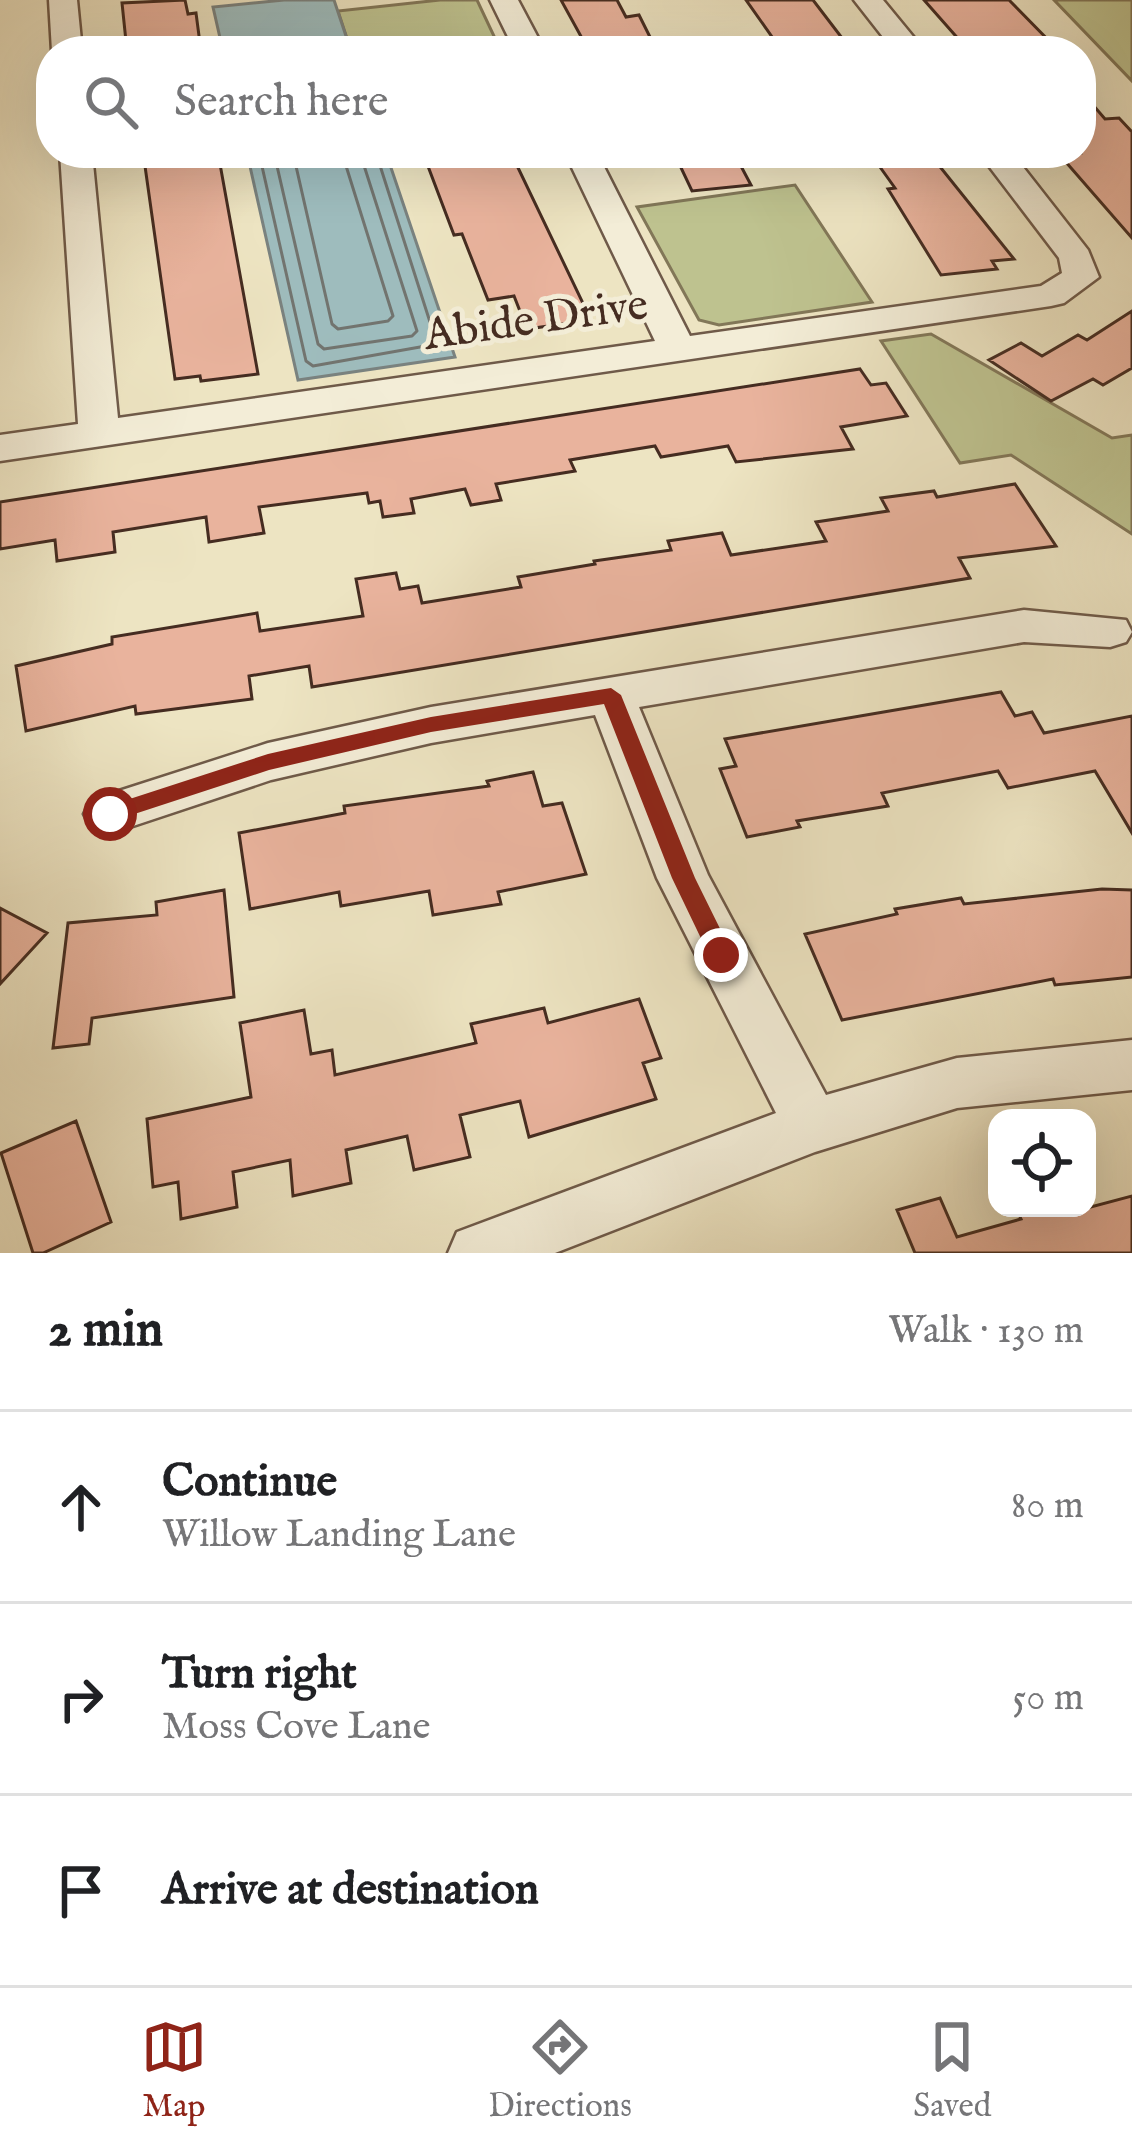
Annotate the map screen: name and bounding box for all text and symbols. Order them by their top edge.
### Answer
search box [36,36,1096,168]
icon: search [78,69,144,135]
text: Search here [174,74,388,131]
street label: Abide Drive [419,277,652,365]
route start [83,787,137,841]
route end [694,928,748,982]
map controls [988,1109,1096,1217]
button: locate [988,1109,1096,1217]
text: 2 min [48,1299,163,1364]
text: Walk · 130 m [888,1307,1084,1356]
text: Continue [162,1454,337,1511]
icon: ahead [48,1474,114,1540]
text: 80 m [1011,1482,1084,1531]
text: Willow Landing Lane [162,1511,516,1560]
text: Turn right [162,1646,357,1703]
icon: right [48,1666,114,1732]
text: 50 m [1012,1674,1084,1723]
text: Moss Cove Lane [162,1703,431,1752]
icon: arrive [48,1858,114,1924]
text: Arrive at destination [162,1862,539,1919]
tab: Map [141,2014,207,2128]
tab: Directions [488,2014,632,2128]
tab: Saved [913,2014,991,2128]

